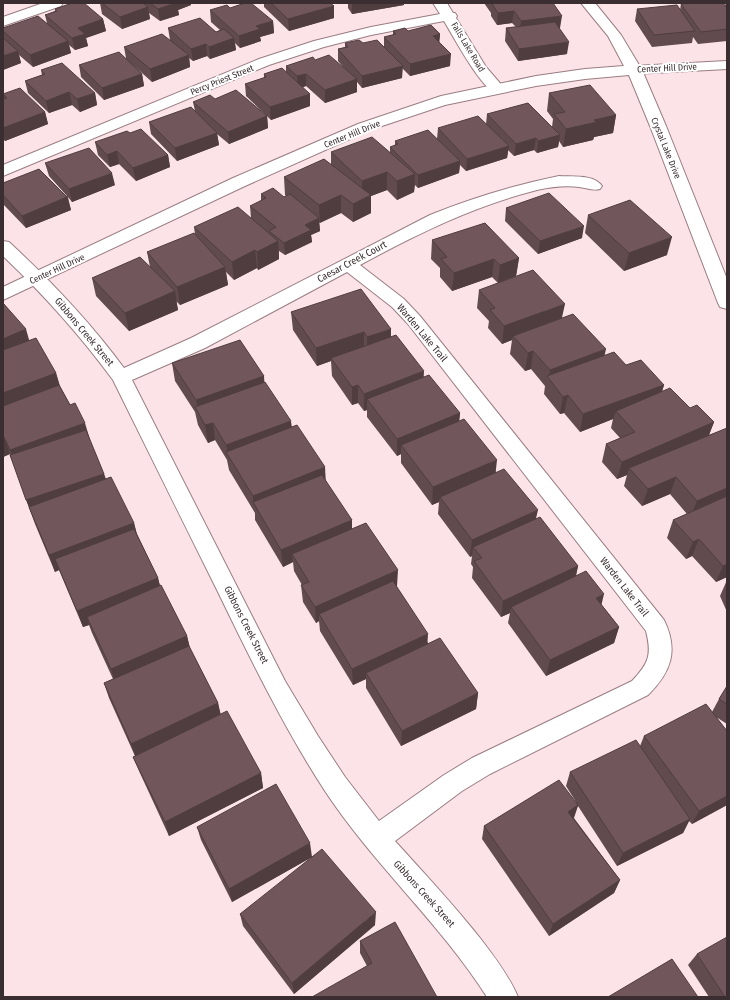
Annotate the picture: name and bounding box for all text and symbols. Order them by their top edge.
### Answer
street label: Falls Lake Road [449,20,487,74]
street label: Center Hill Drive [637,61,698,75]
street label: Percy Priest Street [189,63,255,97]
street label: Crystal Lake Drive [649,116,683,181]
street label: Center Hill Drive [322,118,382,150]
street label: Caesar Creek Court [315,238,389,285]
street label: Center Hill Drive [28,252,87,286]
street label: Gibbons Creek Street [52,295,117,369]
street label: Warden Lake Trail [394,302,450,365]
street label: Warden Lake Trail [597,555,651,619]
street label: Gibbons Creek Street [221,584,271,667]
street label: Gibbons Creek Street [391,858,458,930]

